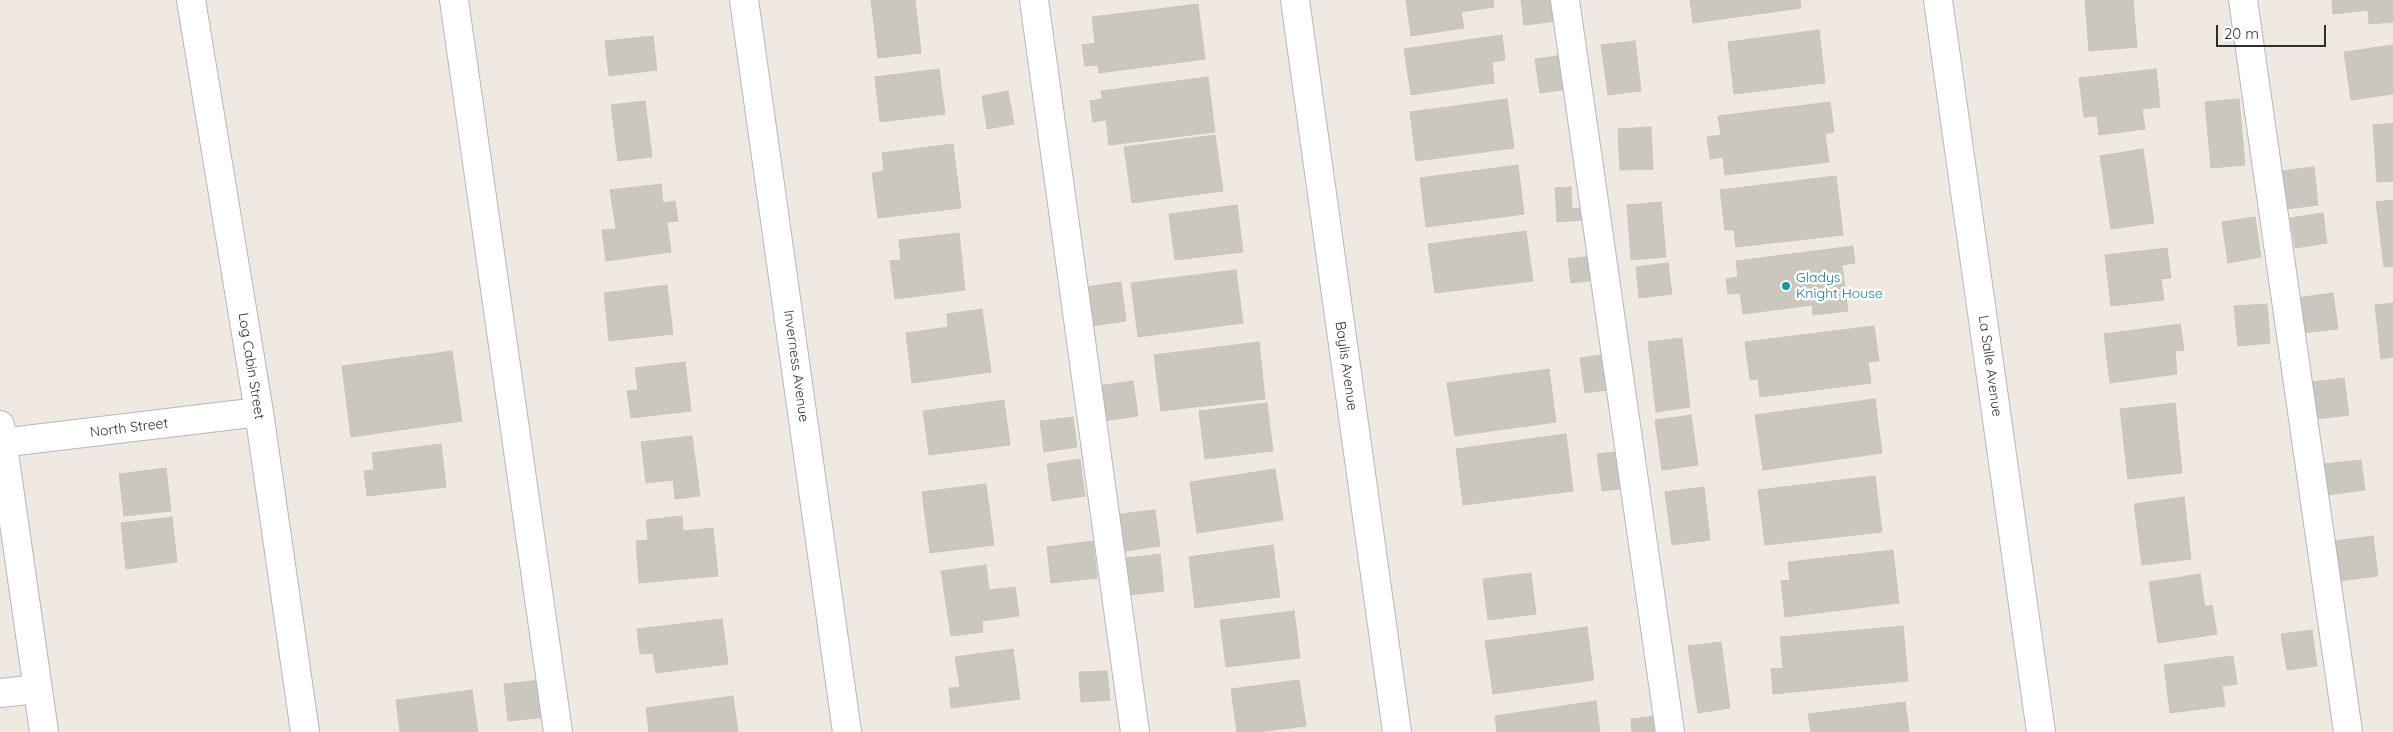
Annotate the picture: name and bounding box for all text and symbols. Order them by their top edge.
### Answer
scale bar [2218,15,2328,47]
text: 20 m [2224,24,2259,43]
place label: Gladys Knight House [1796,270,1883,302]
marker: Gladys Knight House [1780,280,1792,292]
street label: Inverness Avenue [780,309,812,423]
street label: Log Cabin Street [234,311,268,421]
street label: La Salle Avenue [1975,314,2005,418]
street label: Baylis Avenue [1331,320,1361,412]
street label: North Street [89,415,169,441]

